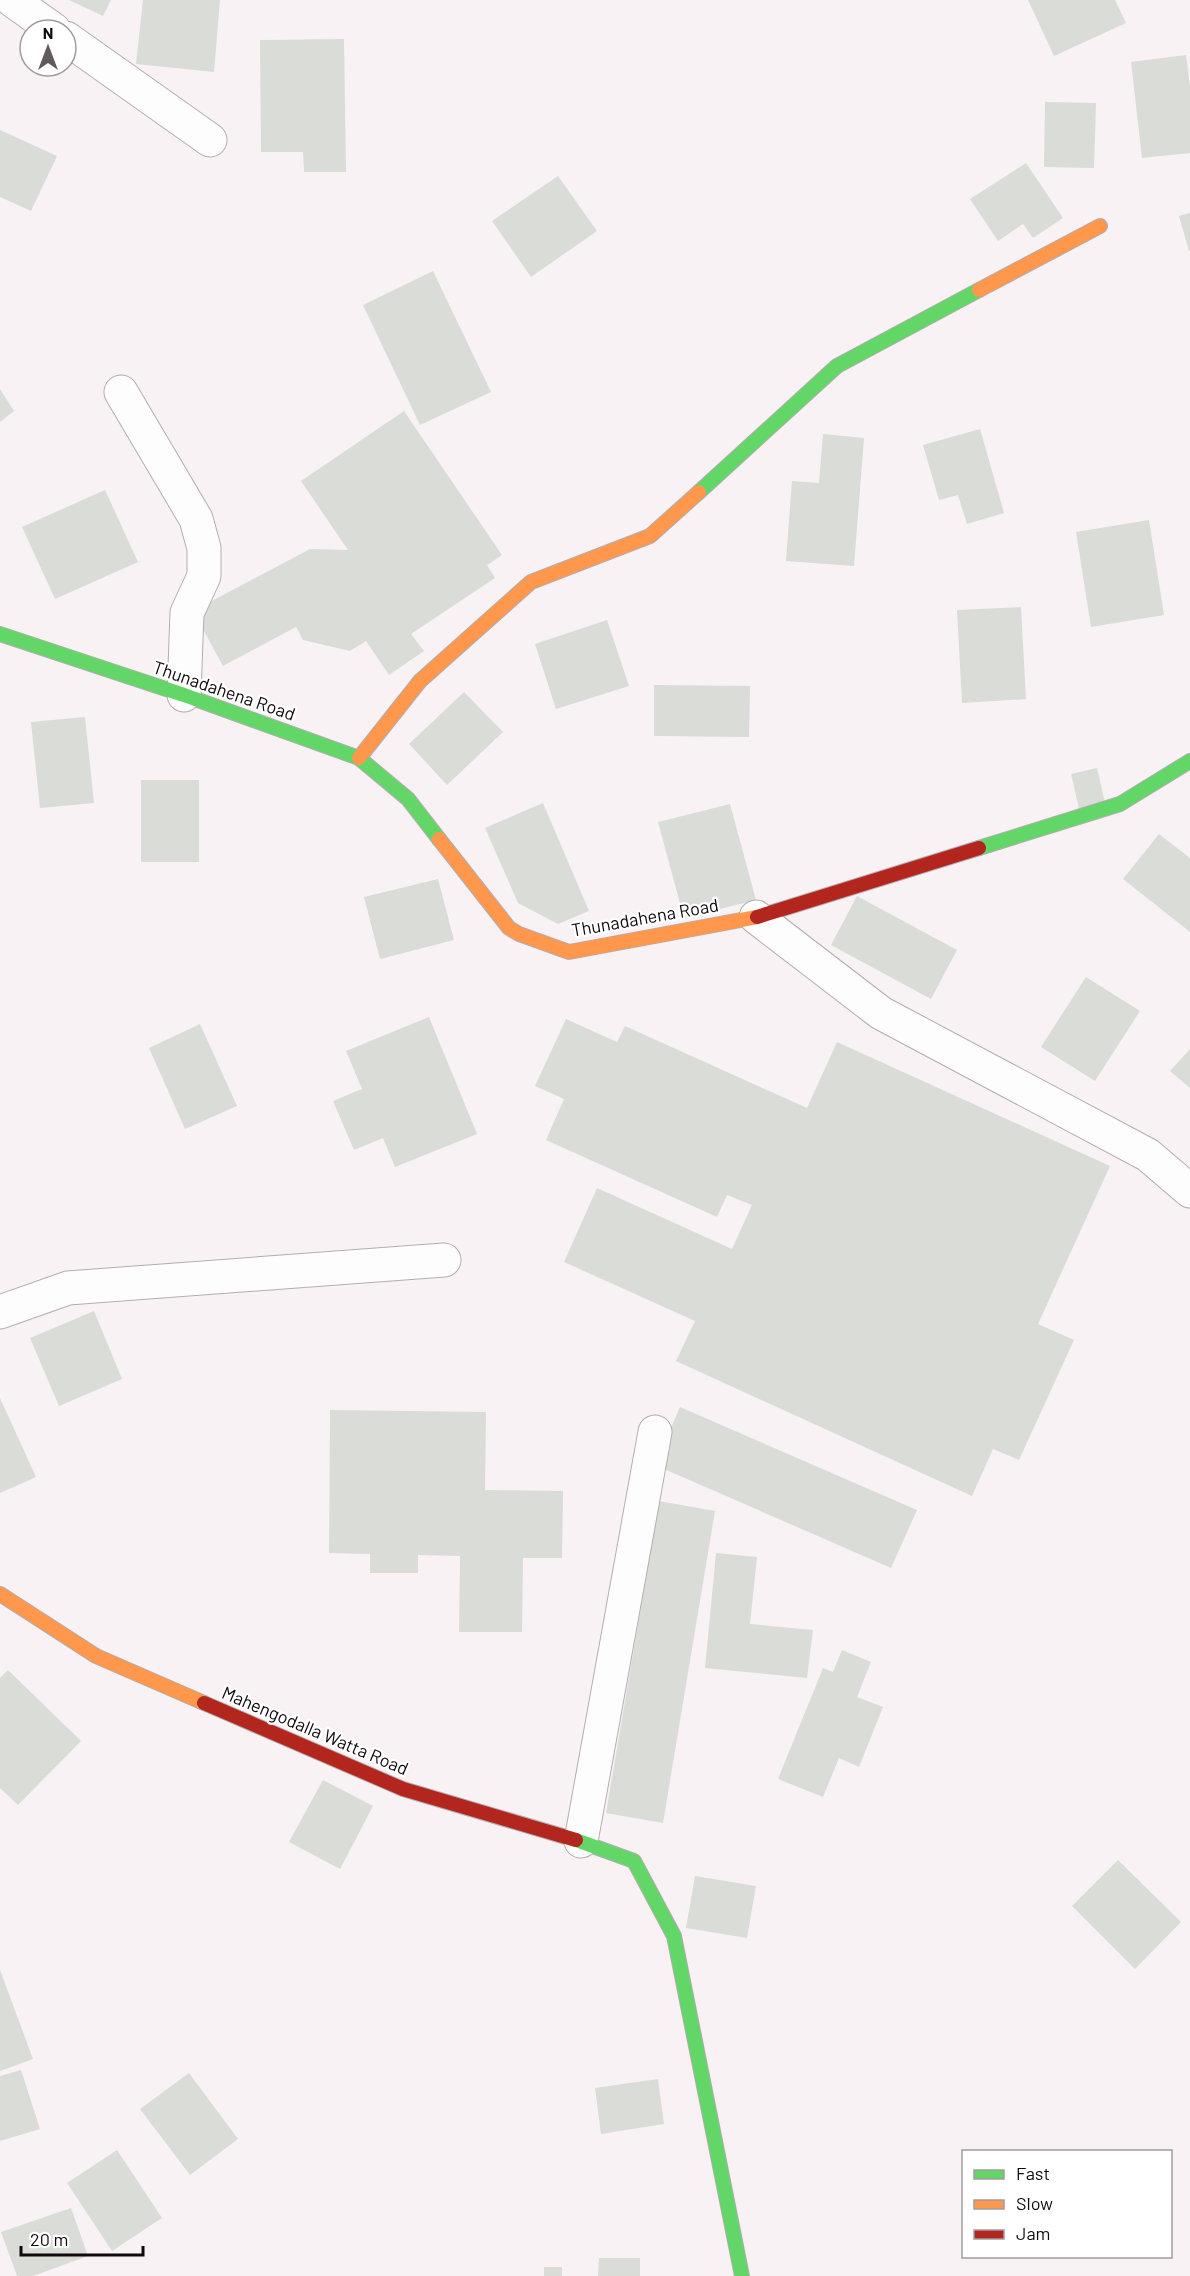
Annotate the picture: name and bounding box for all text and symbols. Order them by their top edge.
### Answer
north arrow [18,18,78,78]
text: N [43,23,53,42]
street label: Thunadahena Road [150,655,298,725]
street label: Thunadahena Road [570,893,720,941]
street label: Mahengodalla Watta Road [219,1681,412,1779]
legend [962,2150,1172,2258]
text: Fast [1016,2162,1050,2184]
text: Slow [1016,2192,1053,2214]
scale bar [21,2219,142,2257]
text: Jam [1016,2222,1050,2244]
text: 20 m [30,2228,68,2250]

